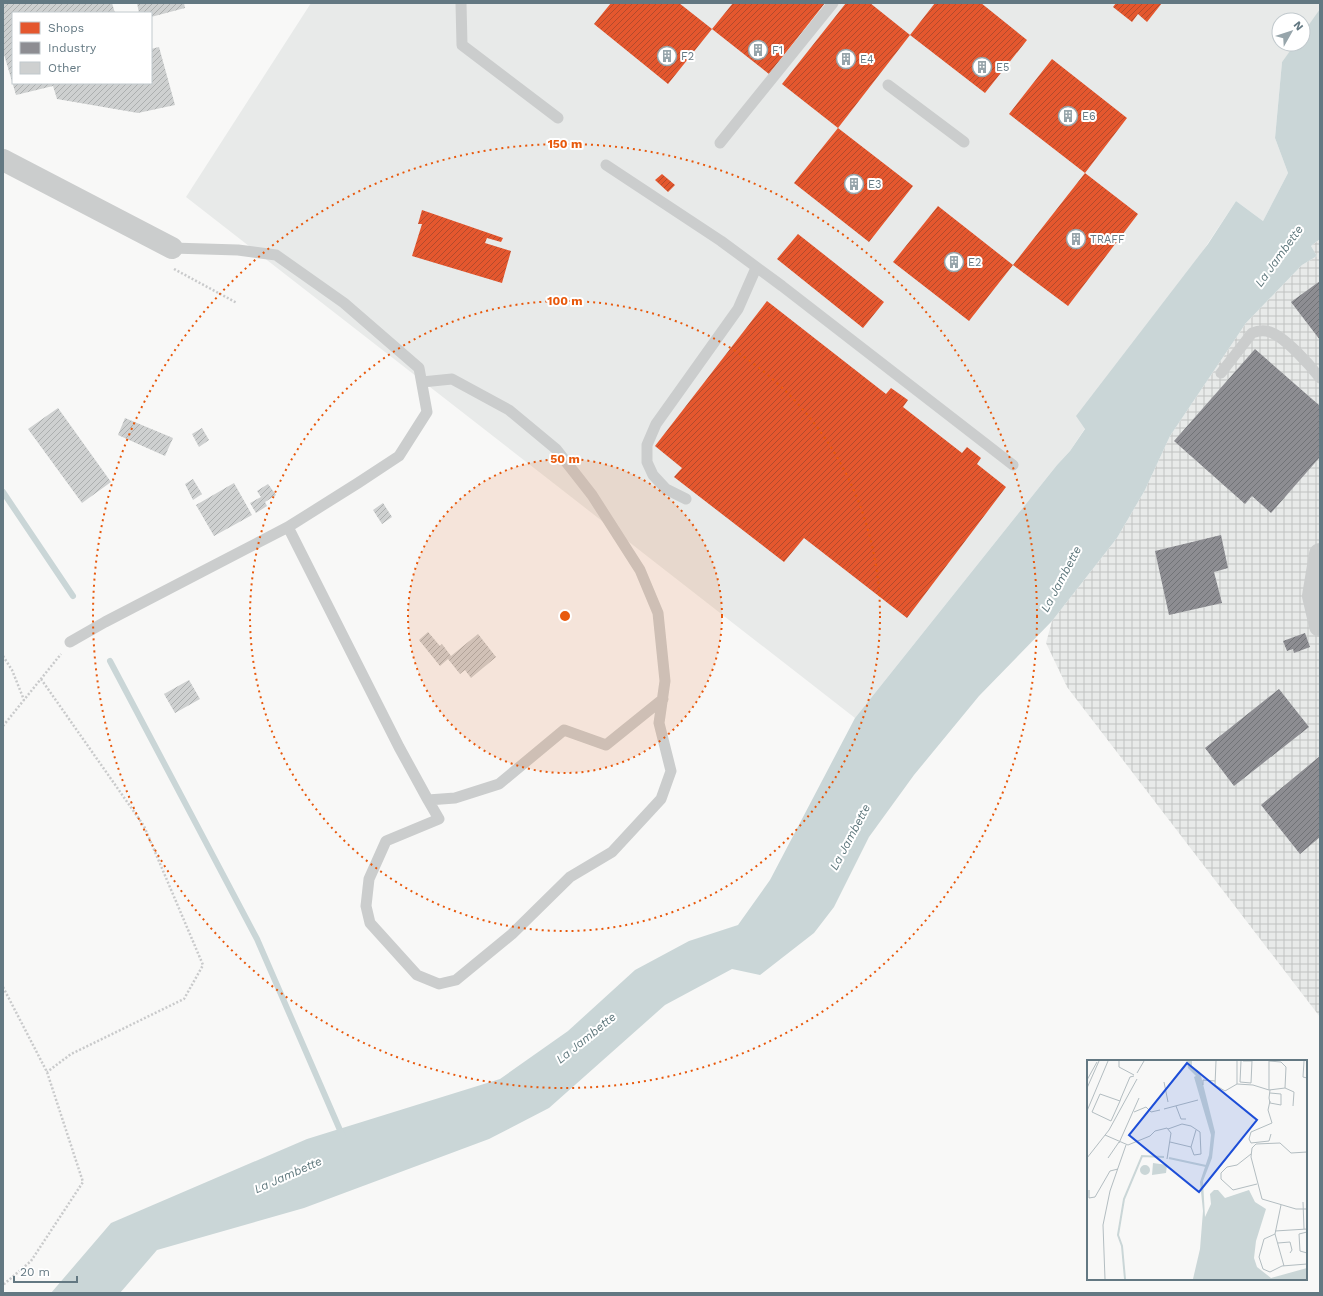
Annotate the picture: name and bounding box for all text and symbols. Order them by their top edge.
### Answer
legend [12,12,152,84]
north arrow [1271,12,1311,52]
text: N [1291,19,1306,33]
text: Shops [48,21,84,35]
building icon: F1 [747,39,769,61]
text: Industry [48,41,97,55]
place label: F1 [772,44,783,57]
building icon: F2 [656,45,678,67]
building icon: E4 [835,48,857,70]
place label: F2 [681,50,694,63]
place label: E4 [860,53,874,66]
building icon: E5 [971,56,993,78]
text: Other [48,61,81,75]
place label: E5 [996,61,1009,74]
building icon: E6 [1057,105,1079,127]
place label: E6 [1082,110,1096,123]
text: 150 m [548,137,582,151]
building icon: E3 [843,173,865,195]
place label: E3 [868,178,881,191]
water label: La Jambette [1252,222,1306,290]
building icon: TRAFF [1065,228,1087,250]
place label: TRAFF [1090,233,1125,246]
building icon: E2 [943,251,965,273]
place label: E2 [968,256,981,269]
text: 100 m [547,294,583,308]
text: 50 m [550,452,580,466]
water label: La Jambette [1038,544,1084,614]
centre of rings [558,609,572,623]
water label: La Jambette [827,802,873,872]
water label: La Jambette [553,1010,619,1066]
inset map [1087,1060,1307,1280]
water label: La Jambette [252,1154,324,1196]
scale bar [14,1258,77,1284]
text: 20 m [20,1265,50,1279]

